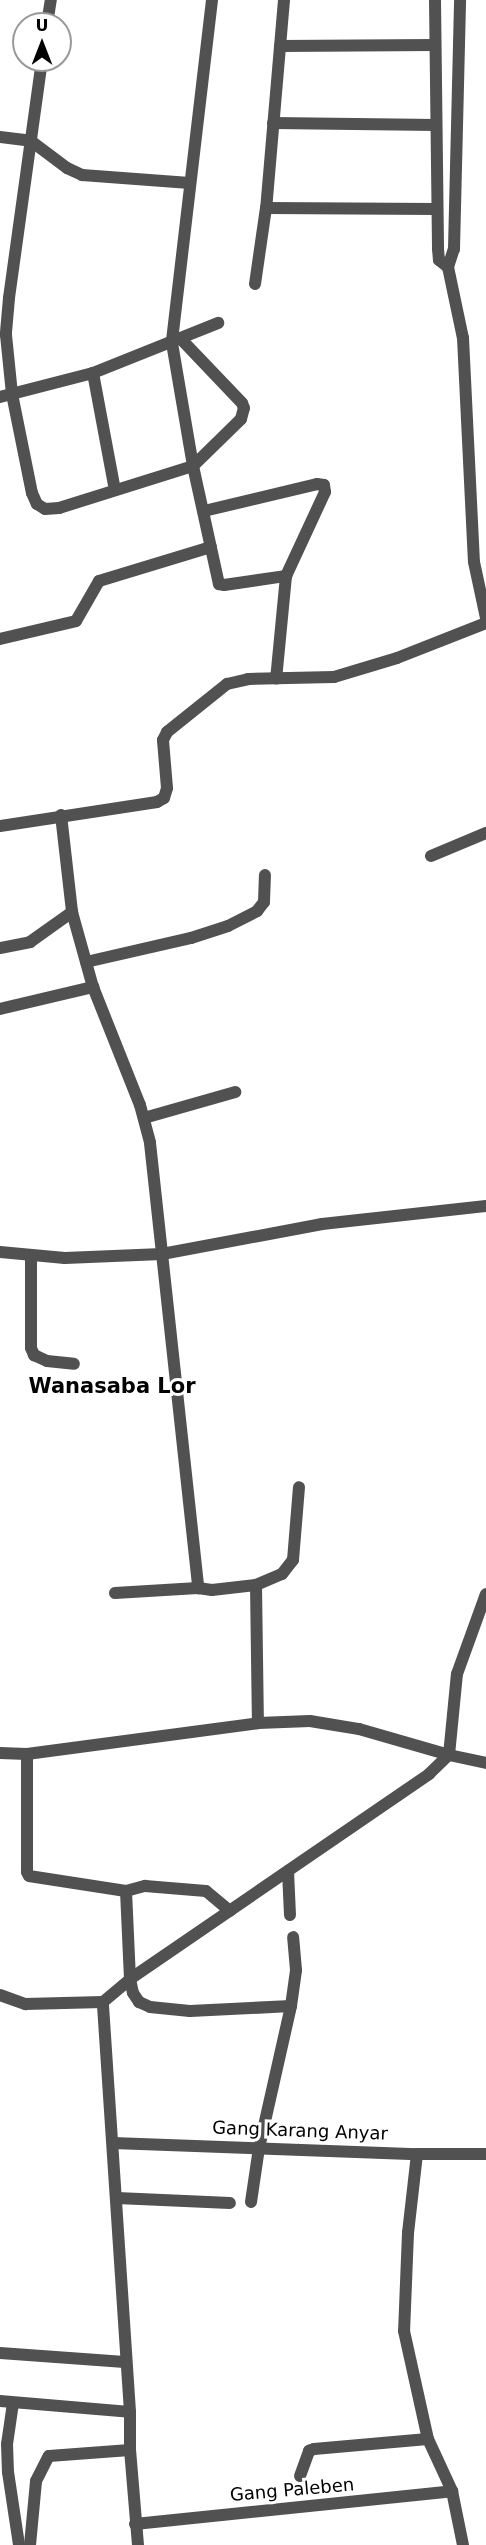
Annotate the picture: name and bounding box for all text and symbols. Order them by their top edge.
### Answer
north arrow [12,12,72,72]
text: U [36,16,49,35]
district label: Wanasaba Lor [28,1373,196,1399]
street label: Gang Karang Anyar [212,2117,388,2145]
street label: Gang Paleben [229,2474,355,2506]

